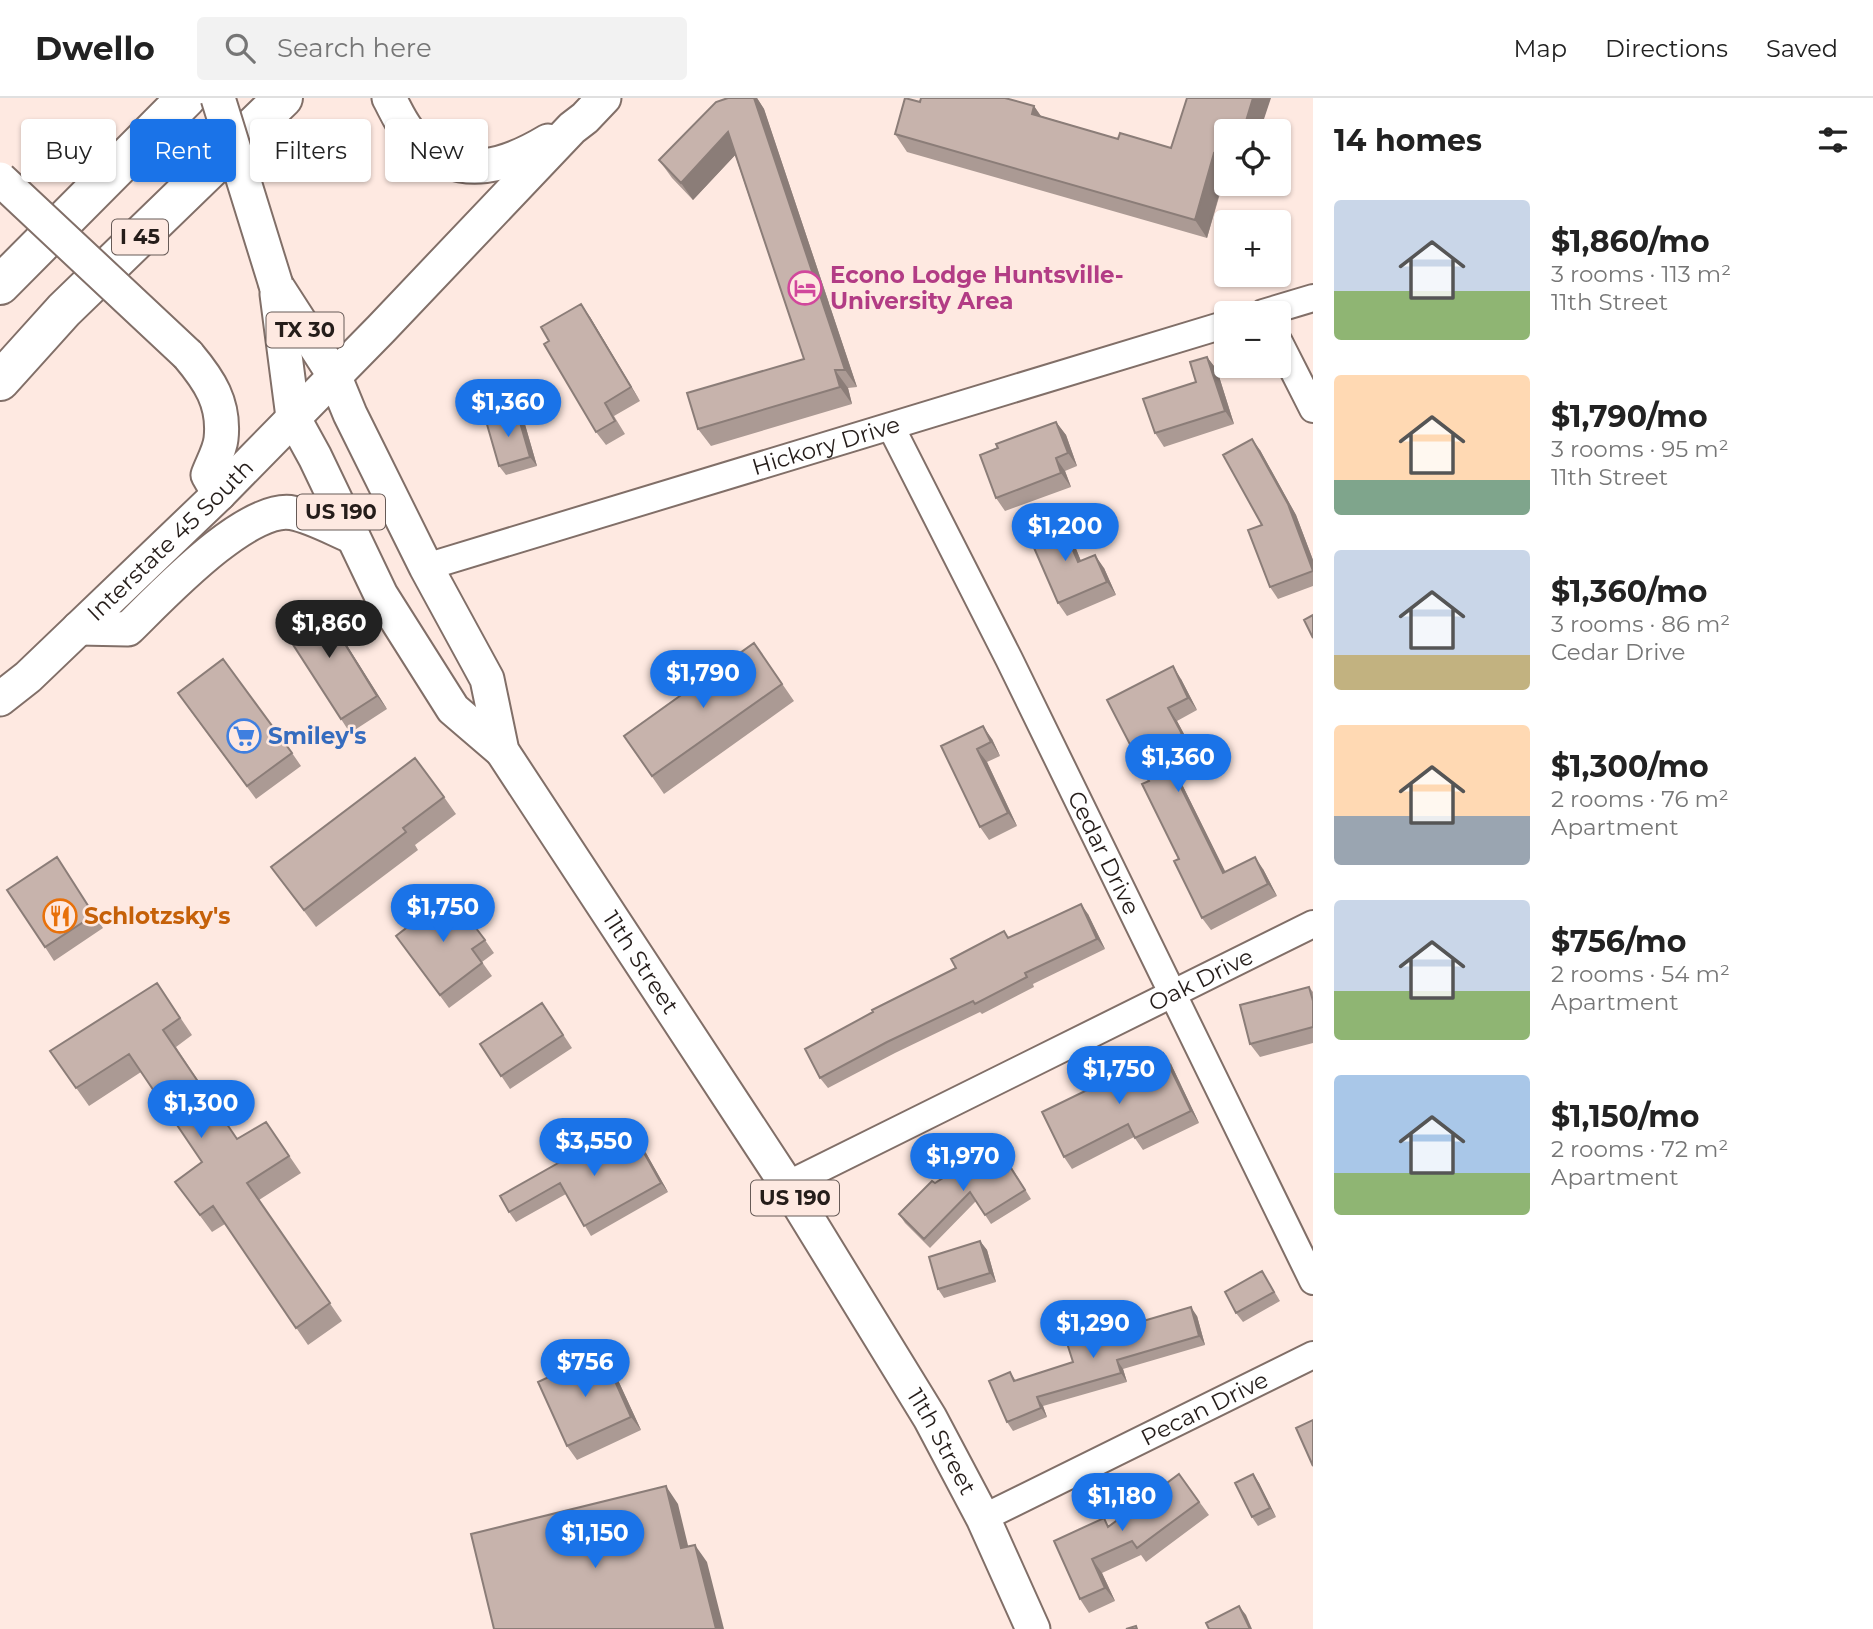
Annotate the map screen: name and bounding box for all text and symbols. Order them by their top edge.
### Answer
search box [197,17,687,80]
text: Dwello [35,28,155,68]
icon: search [221,29,259,67]
text: Search here [277,32,432,64]
text: Map [1514,34,1567,63]
text: Directions [1605,34,1728,63]
text: Saved [1766,34,1838,63]
chip: Buy [21,119,116,182]
chip: Rent [130,119,236,182]
chip: Filters [250,119,371,182]
chip: New [385,119,488,182]
map controls [1214,119,1291,378]
button: locate [1214,119,1291,196]
icon: filters [1814,121,1852,159]
text: 14 homes [1334,122,1482,159]
button: + [1214,210,1291,287]
road number: I 45 [112,220,168,254]
text: $1,860/mo [1551,223,1710,260]
icon: home [1390,228,1474,312]
text: 3 rooms · 113 m² [1551,260,1731,288]
place label: Econo Lodge Huntsville- University Area [830,261,1124,315]
hotel icon: Econo Lodge Huntsville- University Area [786,269,824,307]
text: 11th Street [1551,288,1668,316]
button: − [1214,301,1291,378]
road number: TX 30 [266,313,344,348]
pin: $1,360 [451,380,565,439]
text: $1,360 [471,388,545,416]
text: $1,790/mo [1551,398,1708,435]
icon: home [1390,403,1474,487]
street label: Hickory Drive [749,410,903,481]
text: 3 rooms · 95 m² [1551,435,1729,463]
street label: Interstate 45 South [81,454,259,627]
text: 11th Street [1551,463,1668,491]
road number: US 190 [297,494,385,530]
pin: $1,200 [1008,504,1122,563]
text: $1,200 [1028,512,1102,540]
text: $1,360/mo [1551,573,1708,610]
icon: home [1390,578,1474,662]
pin: $1,860 [272,601,386,660]
text: $1,860 [291,609,367,637]
text: 3 rooms · 86 m² [1551,610,1730,638]
text: Cedar Drive [1551,638,1685,666]
pin: $1,790 [646,650,760,710]
text: $1,790 [666,659,740,687]
supermarket icon: Smiley's [225,717,263,755]
place label: Smiley's [268,722,366,750]
pin: $1,360 [1121,734,1235,794]
text: $1,360 [1141,743,1215,771]
text: $1,300/mo [1551,748,1709,785]
icon: home [1390,753,1474,837]
text: 2 rooms · 76 m² [1551,785,1729,813]
street label: Cedar Drive [1062,786,1146,919]
text: Apartment [1551,813,1679,841]
pin: $1,750 [386,884,500,944]
text: $1,750 [407,893,479,921]
restaurant icon: Schlotzsky's [41,897,79,935]
place label: Schlotzsky's [84,902,231,930]
street label: 11th Street [597,906,685,1019]
text: $756/mo [1551,923,1686,960]
icon: home [1390,928,1474,1012]
street label: Oak Drive [1144,942,1258,1017]
text: 2 rooms · 54 m² [1551,960,1730,988]
text: Apartment [1551,988,1679,1016]
pin: $1,750 [1062,1046,1176,1106]
text: $1,750 [1083,1055,1155,1083]
pin: $1,300 [144,1080,258,1140]
text: $1,300 [164,1089,238,1117]
text: $1,150/mo [1551,1098,1699,1135]
icon: home [1390,1103,1474,1187]
pin: $3,550 [537,1118,651,1178]
text: $3,550 [555,1127,633,1155]
pin: $1,970 [906,1134,1020,1193]
text: 2 rooms · 72 m² [1551,1135,1728,1163]
text: $1,970 [926,1142,1000,1170]
text: Apartment [1551,1163,1679,1191]
road number: US 190 [751,1180,839,1216]
pin: $1,290 [1036,1300,1150,1360]
text: $1,290 [1056,1309,1130,1337]
pin: $756 [544,1340,626,1399]
text: $756 [557,1348,613,1376]
street label: Pecan Drive [1136,1365,1273,1452]
street label: 11th Street [901,1383,982,1500]
pin: $1,180 [1065,1474,1179,1533]
text: $1,180 [1088,1482,1156,1510]
pin: $1,150 [538,1510,652,1570]
text: $1,150 [561,1519,629,1547]

